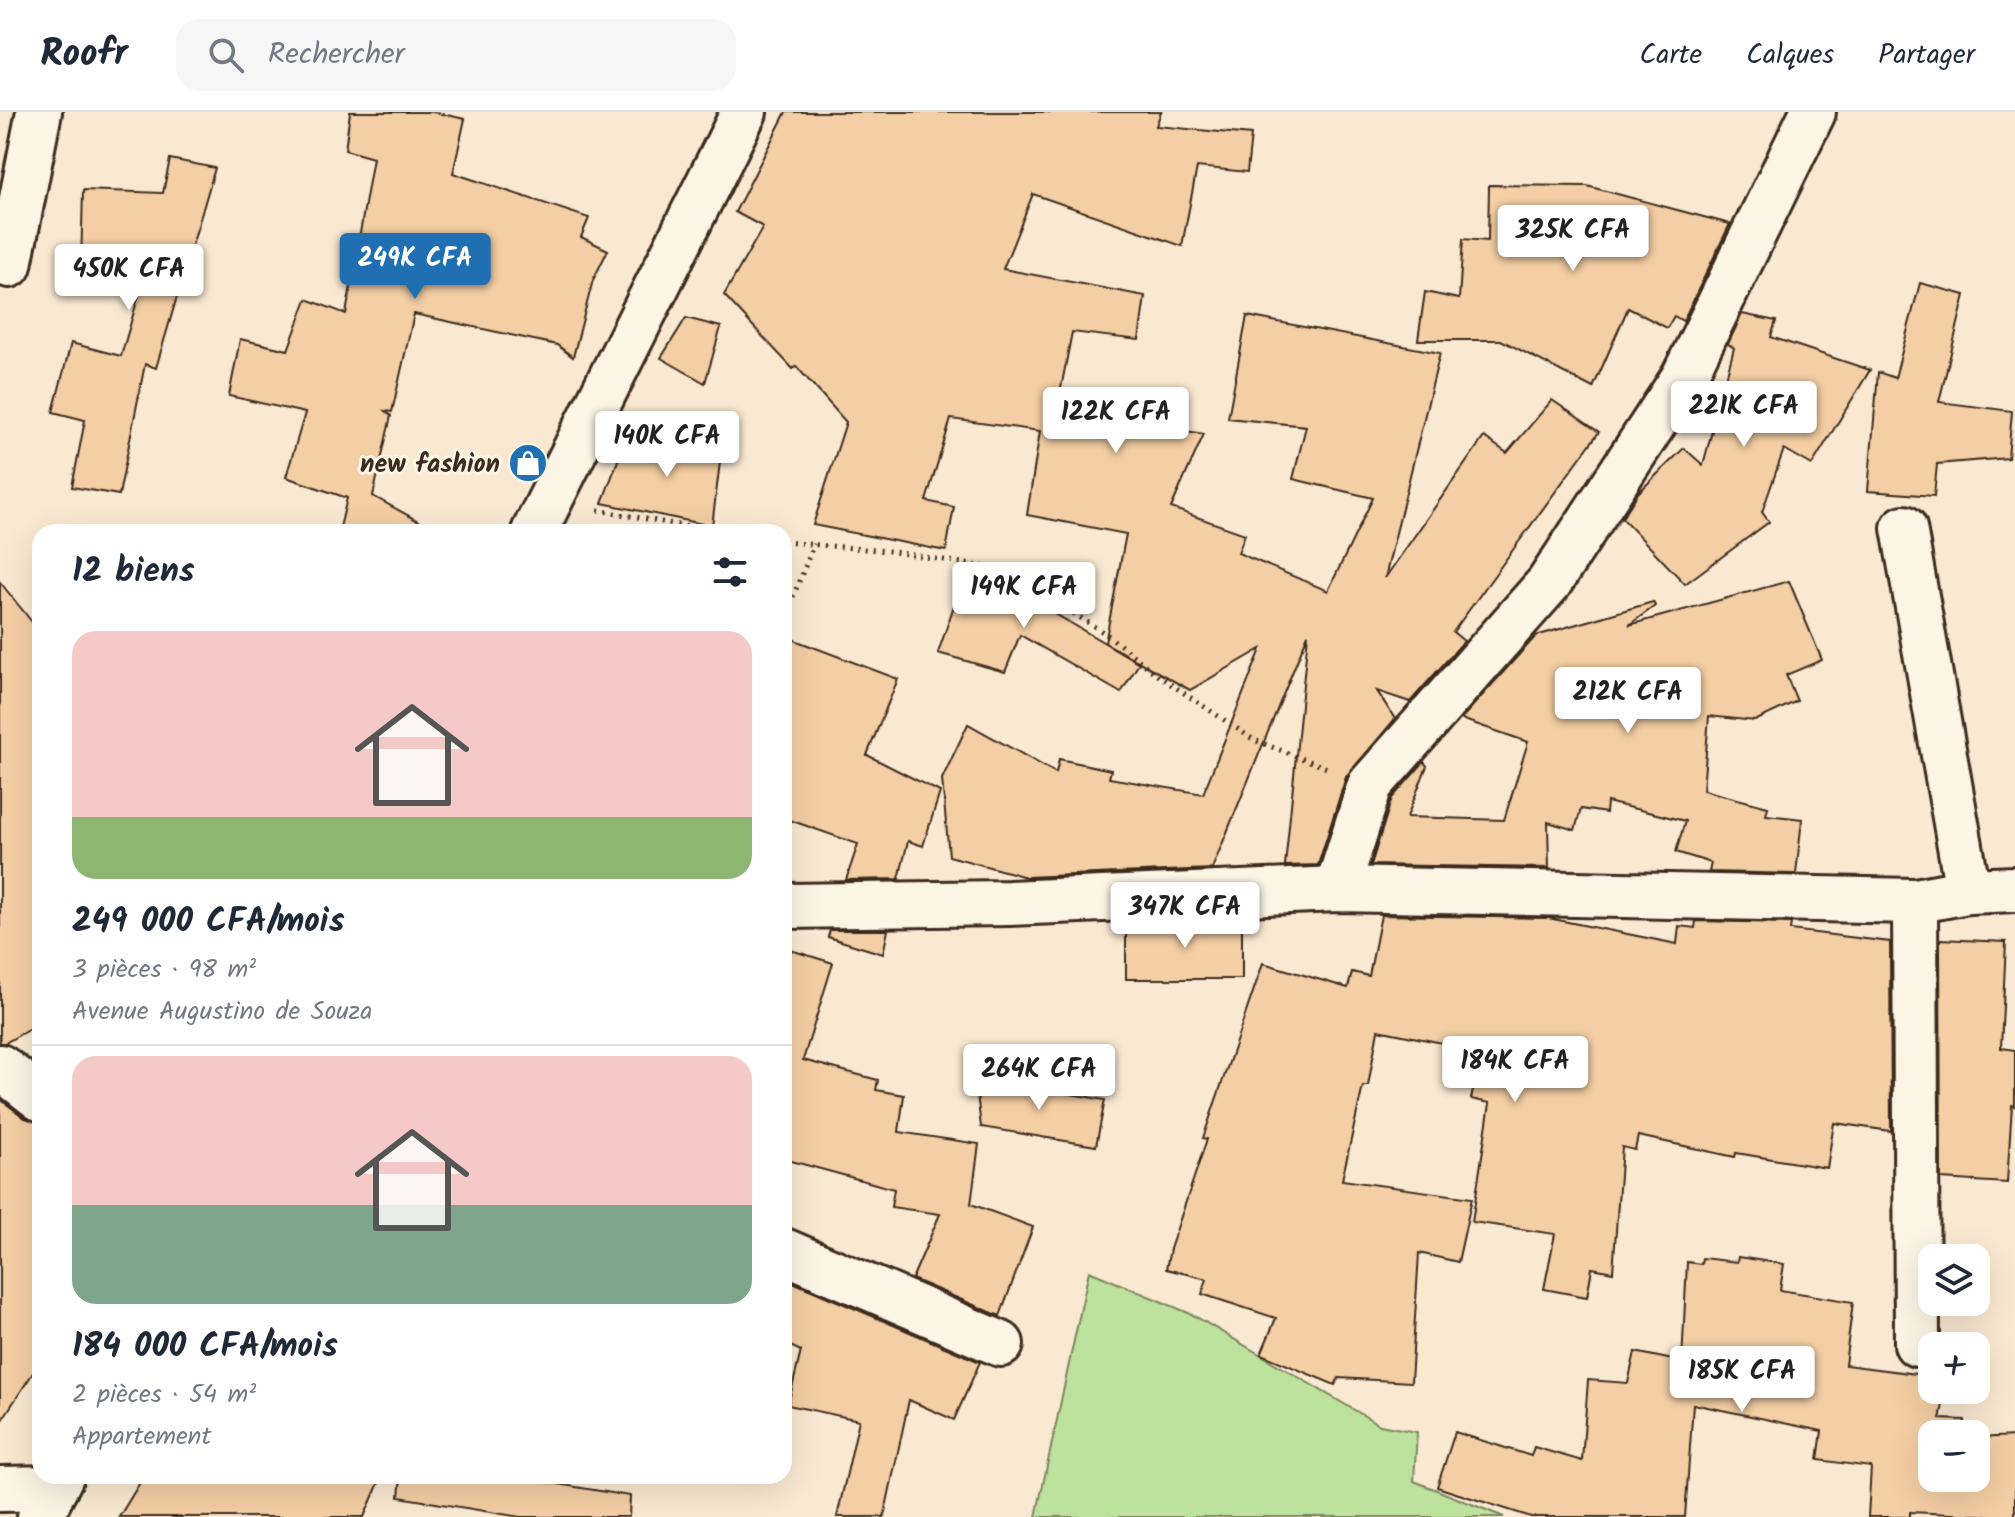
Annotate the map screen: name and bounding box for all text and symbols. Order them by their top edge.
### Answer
search box [176,19,736,91]
text: Roofr [40,25,128,85]
text: Rechercher [268,31,405,79]
icon: search [204,33,248,77]
text: Carte [1640,33,1702,78]
text: Calques [1746,33,1834,78]
text: Partager [1878,33,1975,78]
pin: 325K CFA [1490,205,1656,273]
text: 325K CFA [1516,210,1630,252]
pin: 249K CFA [332,233,498,301]
text: 249K CFA [358,238,472,280]
pin: 450K CFA [46,244,212,312]
text: 450K CFA [73,249,185,291]
pin: 221K CFA [1661,381,1827,449]
text: 221K CFA [1689,386,1799,428]
pin: 122K CFA [1033,387,1199,455]
text: 122K CFA [1061,392,1171,434]
pin: 140K CFA [584,411,750,479]
text: 140K CFA [613,416,721,458]
shop icon: new fashion [507,442,549,484]
place label: new fashion [360,444,500,486]
text: 12 biens [72,545,195,599]
icon: filters [708,550,752,594]
pin: 149K CFA [941,562,1107,630]
text: 149K CFA [970,567,1078,609]
pin: 212K CFA [1545,667,1711,735]
text: 212K CFA [1573,672,1683,714]
icon: home [340,683,484,827]
pin: 347K CFA [1102,882,1268,950]
text: 347K CFA [1129,887,1241,929]
text: 249 000 CFA/mois [72,895,345,949]
text: 3 pièces · 98 m² [72,949,256,991]
text: Avenue Augustino de Souza [72,991,372,1033]
pin: 184K CFA [1432,1036,1598,1104]
text: 184K CFA [1460,1041,1570,1083]
pin: 264K CFA [956,1044,1122,1112]
text: 264K CFA [981,1049,1097,1091]
icon: home [340,1108,484,1252]
map controls [1918,1244,1990,1492]
button: layers [1918,1244,1990,1316]
text: 184 000 CFA/mois [72,1320,338,1374]
button: + [1918,1332,1990,1404]
pin: 185K CFA [1659,1346,1825,1414]
text: 185K CFA [1688,1351,1796,1393]
text: 2 pièces · 54 m² [72,1374,256,1416]
text: Appartement [72,1416,212,1458]
button: − [1918,1420,1990,1492]

